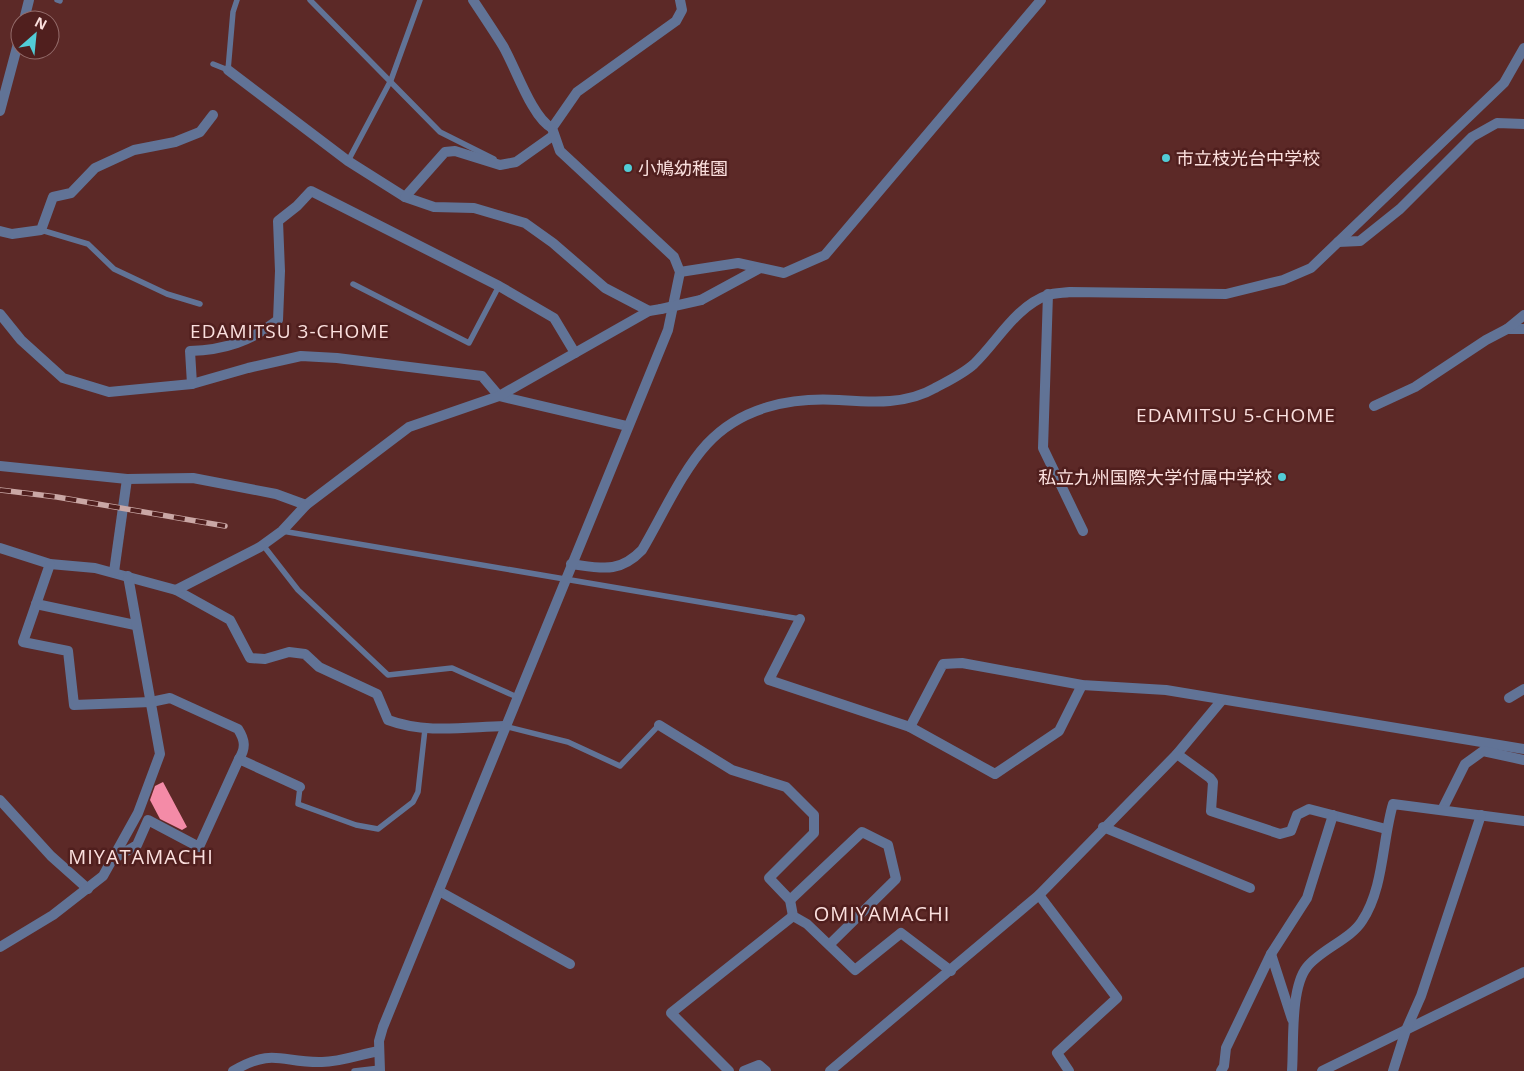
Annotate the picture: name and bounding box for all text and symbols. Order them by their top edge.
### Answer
north arrow [10,10,60,60]
text: N [32,12,51,34]
place label: 市立枝光台中学校 [1176,146,1320,170]
marker: 市立枝光台中学校 [1160,152,1172,164]
place label: 小鳩幼稚園 [638,156,728,180]
marker: 小鳩幼稚園 [622,162,634,174]
district label: EDAMITSU 3-CHOME [190,318,390,344]
district label: EDAMITSU 5-CHOME [1136,402,1336,428]
place label: 私立九州国際大学付属中学校 [1038,465,1272,489]
marker: 私立九州国際大学付属中学校 [1276,471,1288,483]
district label: MIYATAMACHI [68,843,214,870]
district label: OMIYAMACHI [814,900,950,927]

